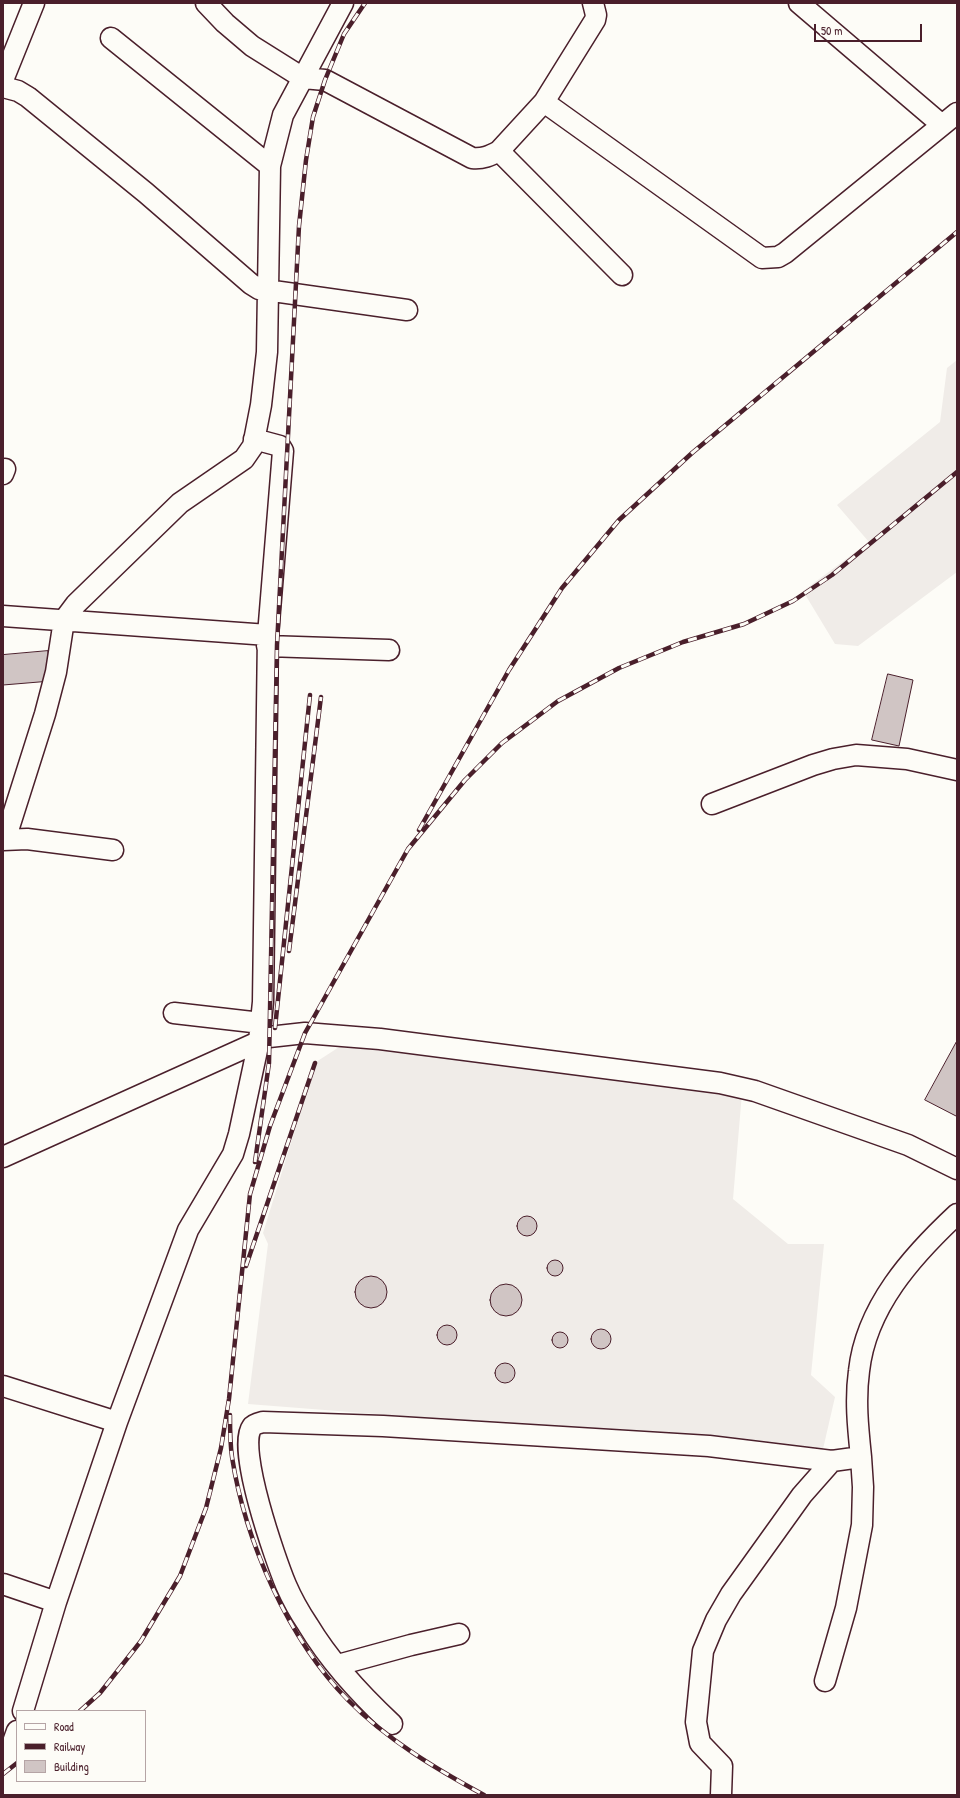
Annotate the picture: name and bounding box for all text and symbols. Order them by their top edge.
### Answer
scale bar [816,16,924,42]
text: 50 m [821,22,842,39]
legend [16,1710,146,1782]
text: Road [54,1718,74,1735]
text: Railway [54,1738,85,1755]
text: Building [54,1758,89,1775]

